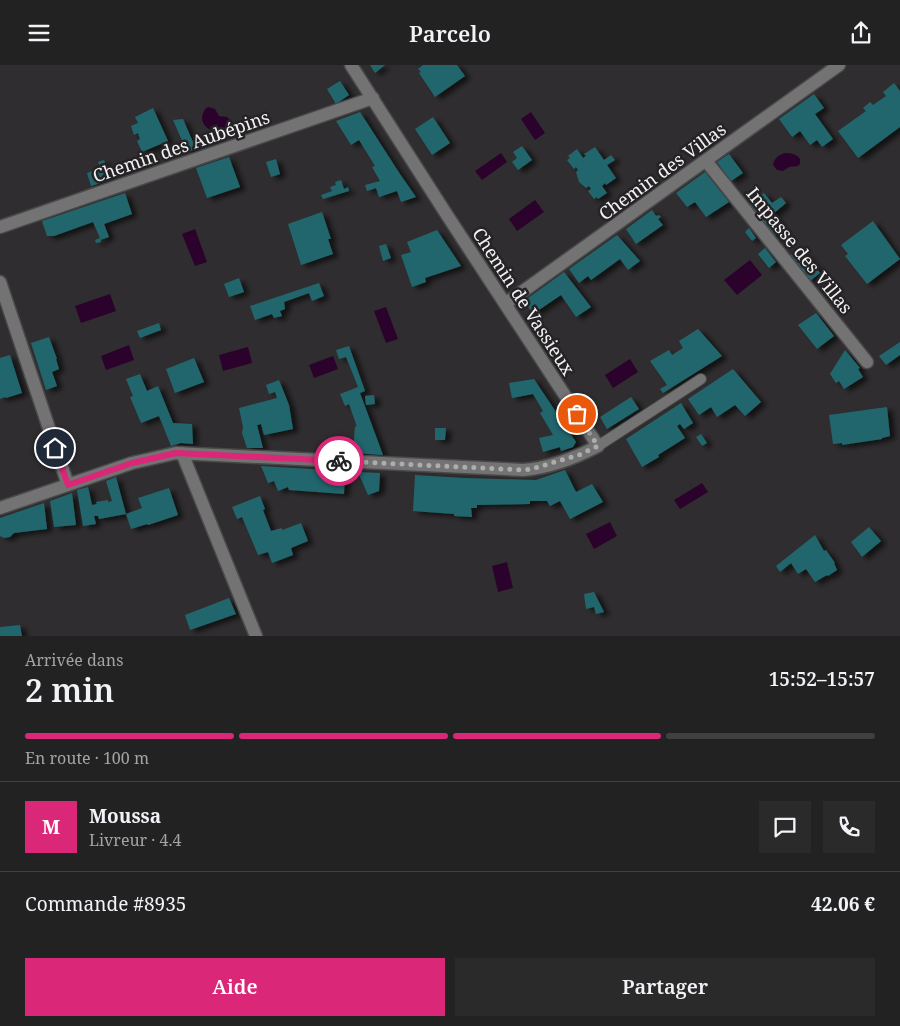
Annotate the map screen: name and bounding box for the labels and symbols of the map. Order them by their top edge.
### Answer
street label: Chemin des Aubépins [89,104,273,188]
street label: Chemin des Villas [593,117,731,225]
street label: Impasse des Villas [742,182,858,318]
street label: Chemin de Vassieux [467,223,581,380]
pin [556,393,598,435]
pin [34,427,76,469]
courier [314,436,364,486]

